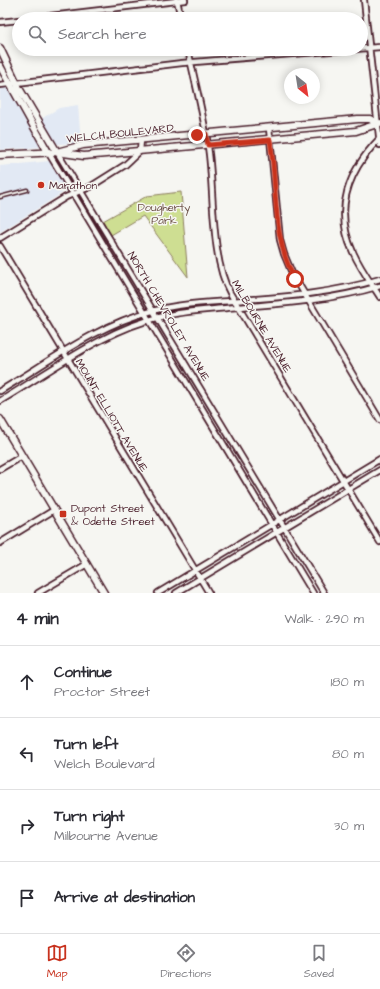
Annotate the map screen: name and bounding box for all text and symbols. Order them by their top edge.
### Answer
search box [12,12,368,56]
icon: search [26,23,48,45]
text: Search here [58,24,147,45]
north arrow [284,68,320,104]
street label: WELCH BOULEVARD [66,120,174,147]
route end [188,126,206,144]
place label: Marathon [49,178,97,193]
marker: Marathon [36,180,46,190]
park label: Dougherty Park [138,200,190,228]
street label: NORTH CHEVROLET AVENUE [124,249,213,384]
route start [286,270,304,288]
street label: MILBOURNE AVENUE [228,277,295,376]
street label: MOUNT ELLIOTT AVENUE [72,356,152,475]
place label: Dupont Street & Odette Street [71,501,155,529]
marker: Dupont Street & Odette Street [58,509,68,519]
text: 4 min [16,607,59,631]
text: Walk · 290 m [285,610,364,628]
text: Continue [54,662,112,683]
icon: ahead [16,671,38,693]
text: 180 m [330,673,364,691]
text: Proctor Street [54,683,150,701]
text: Turn left [54,734,118,755]
icon: left [16,743,38,765]
text: 80 m [332,745,364,763]
text: Welch Boulevard [54,755,155,773]
text: Turn right [54,806,125,827]
icon: right [16,815,38,837]
text: 30 m [334,817,364,835]
text: Milbourne Avenue [54,827,158,845]
icon: arrive [16,887,38,909]
text: Arrive at destination [54,887,195,908]
tab: Map [46,942,68,981]
tab: Directions [160,942,212,981]
tab: Saved [304,942,334,981]

